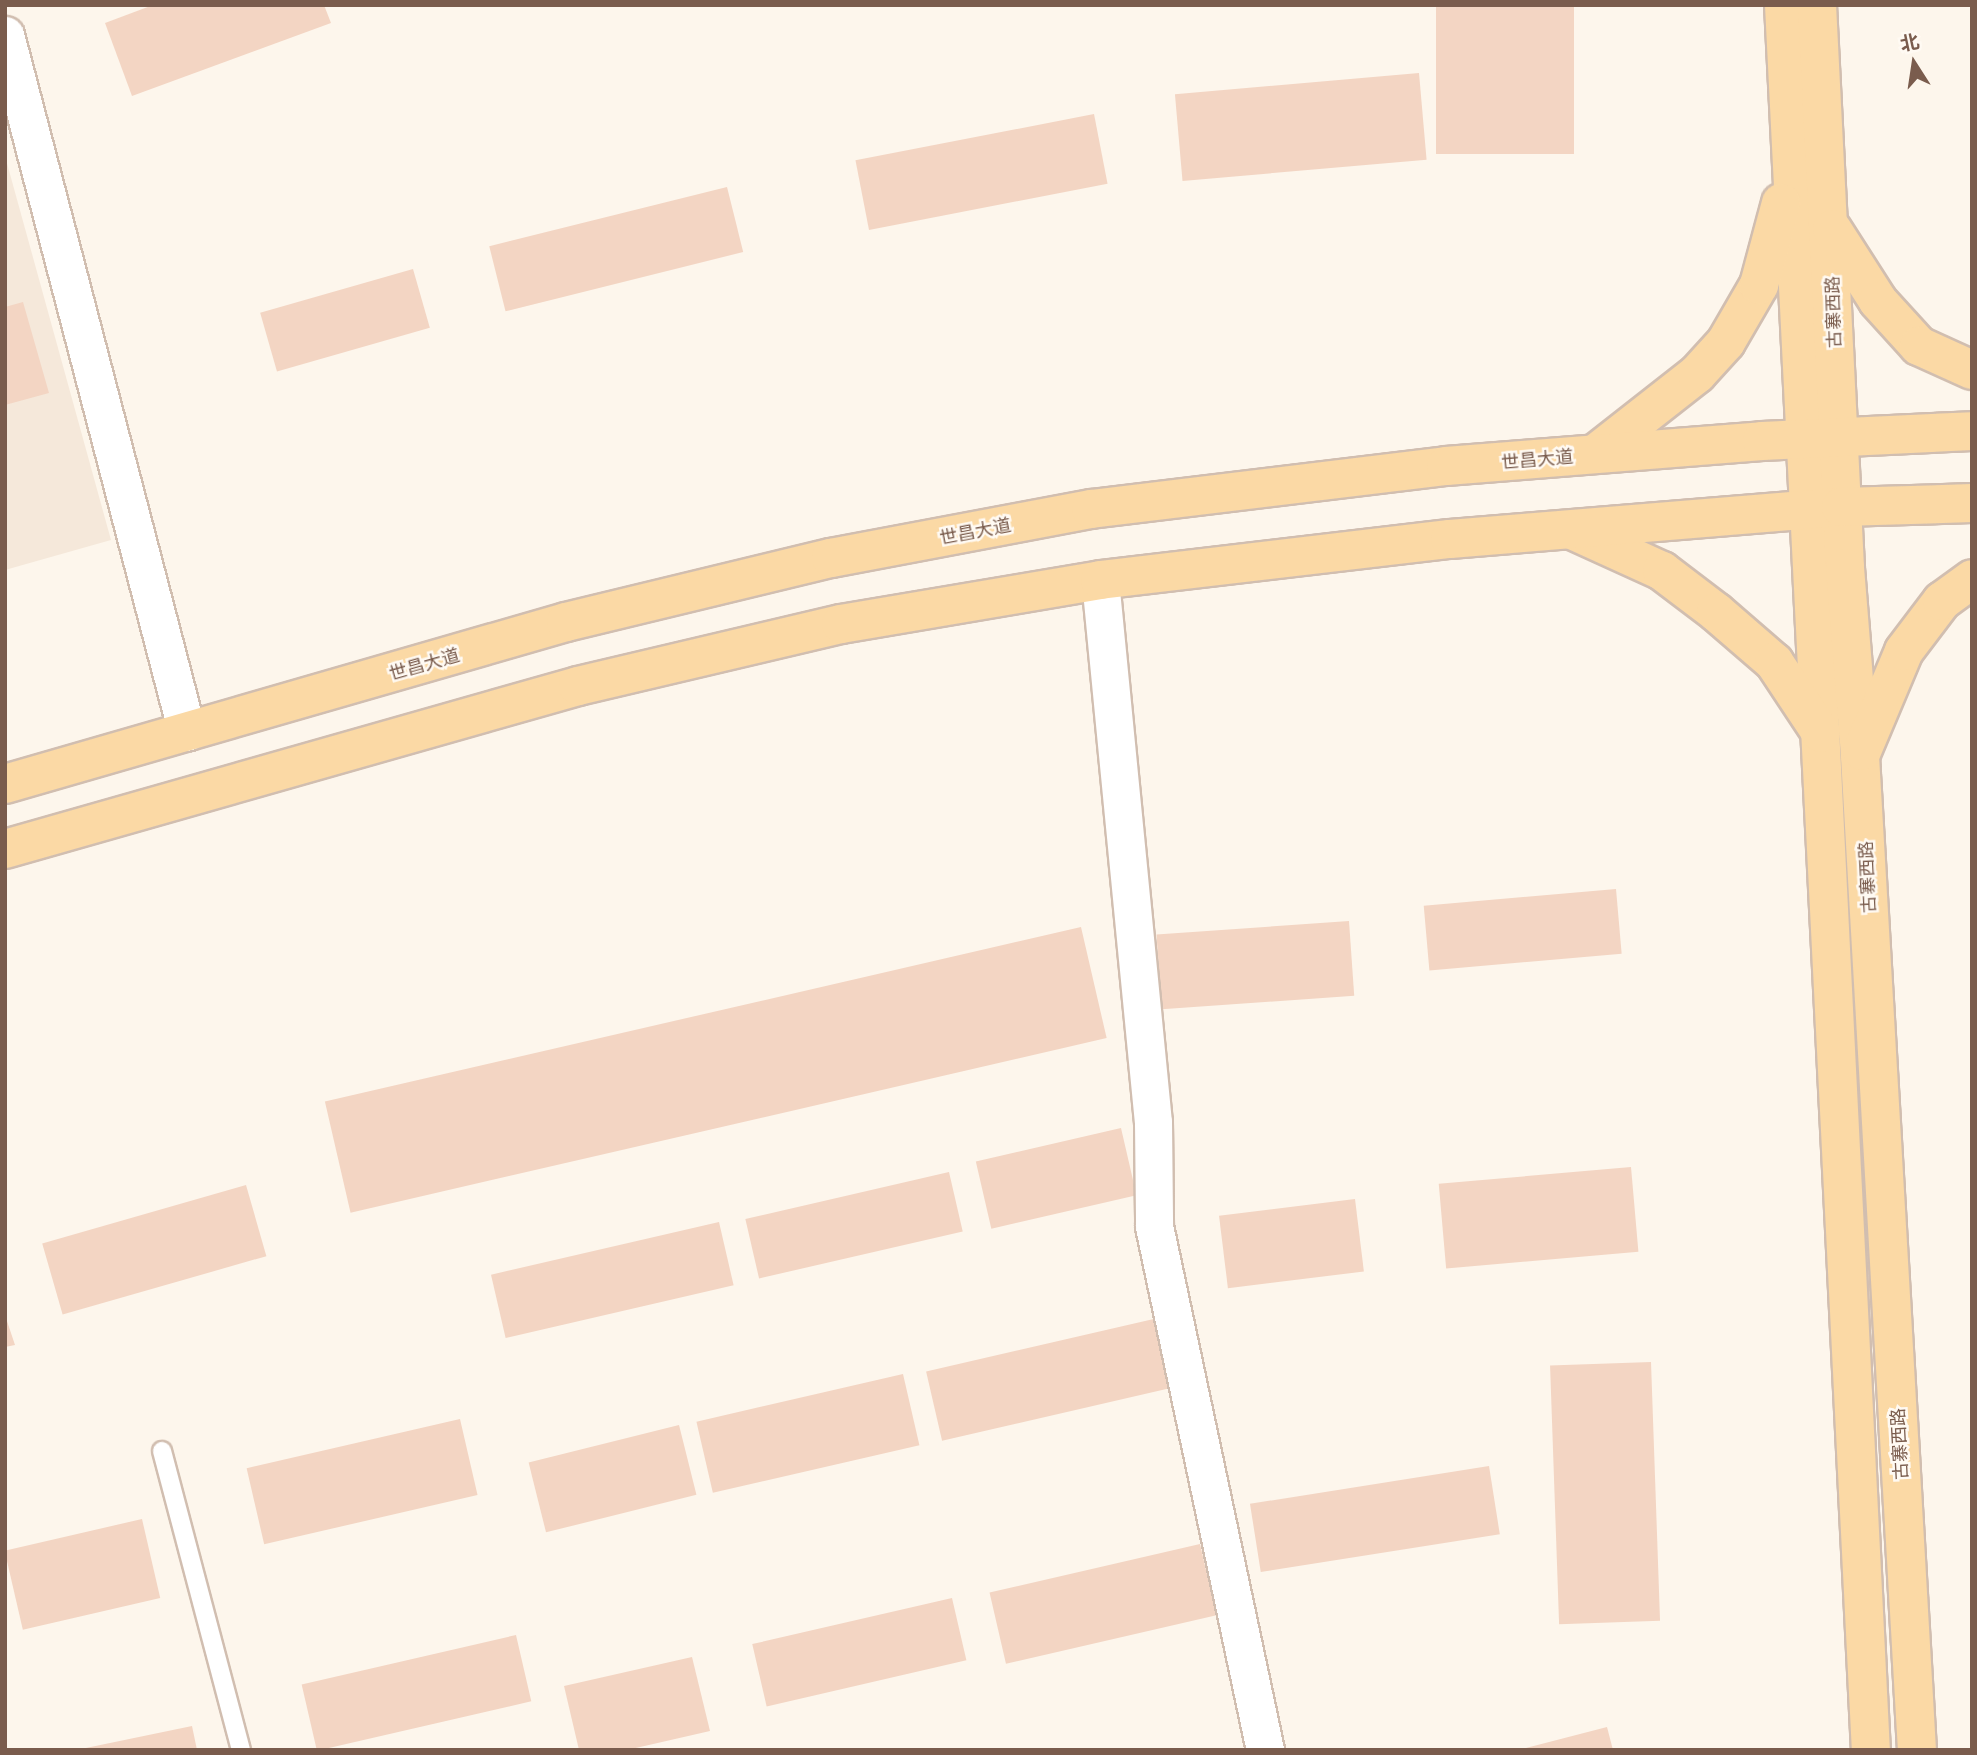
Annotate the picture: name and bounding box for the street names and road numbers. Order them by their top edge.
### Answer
street label: 古寨西路 [1821,276,1845,348]
street label: 世昌大道 [1500,445,1574,473]
street label: 世昌大道 [938,514,1012,548]
street label: 世昌大道 [386,644,462,684]
street label: 古寨西路 [1854,840,1880,914]
street label: 古寨西路 [1886,1407,1912,1481]

